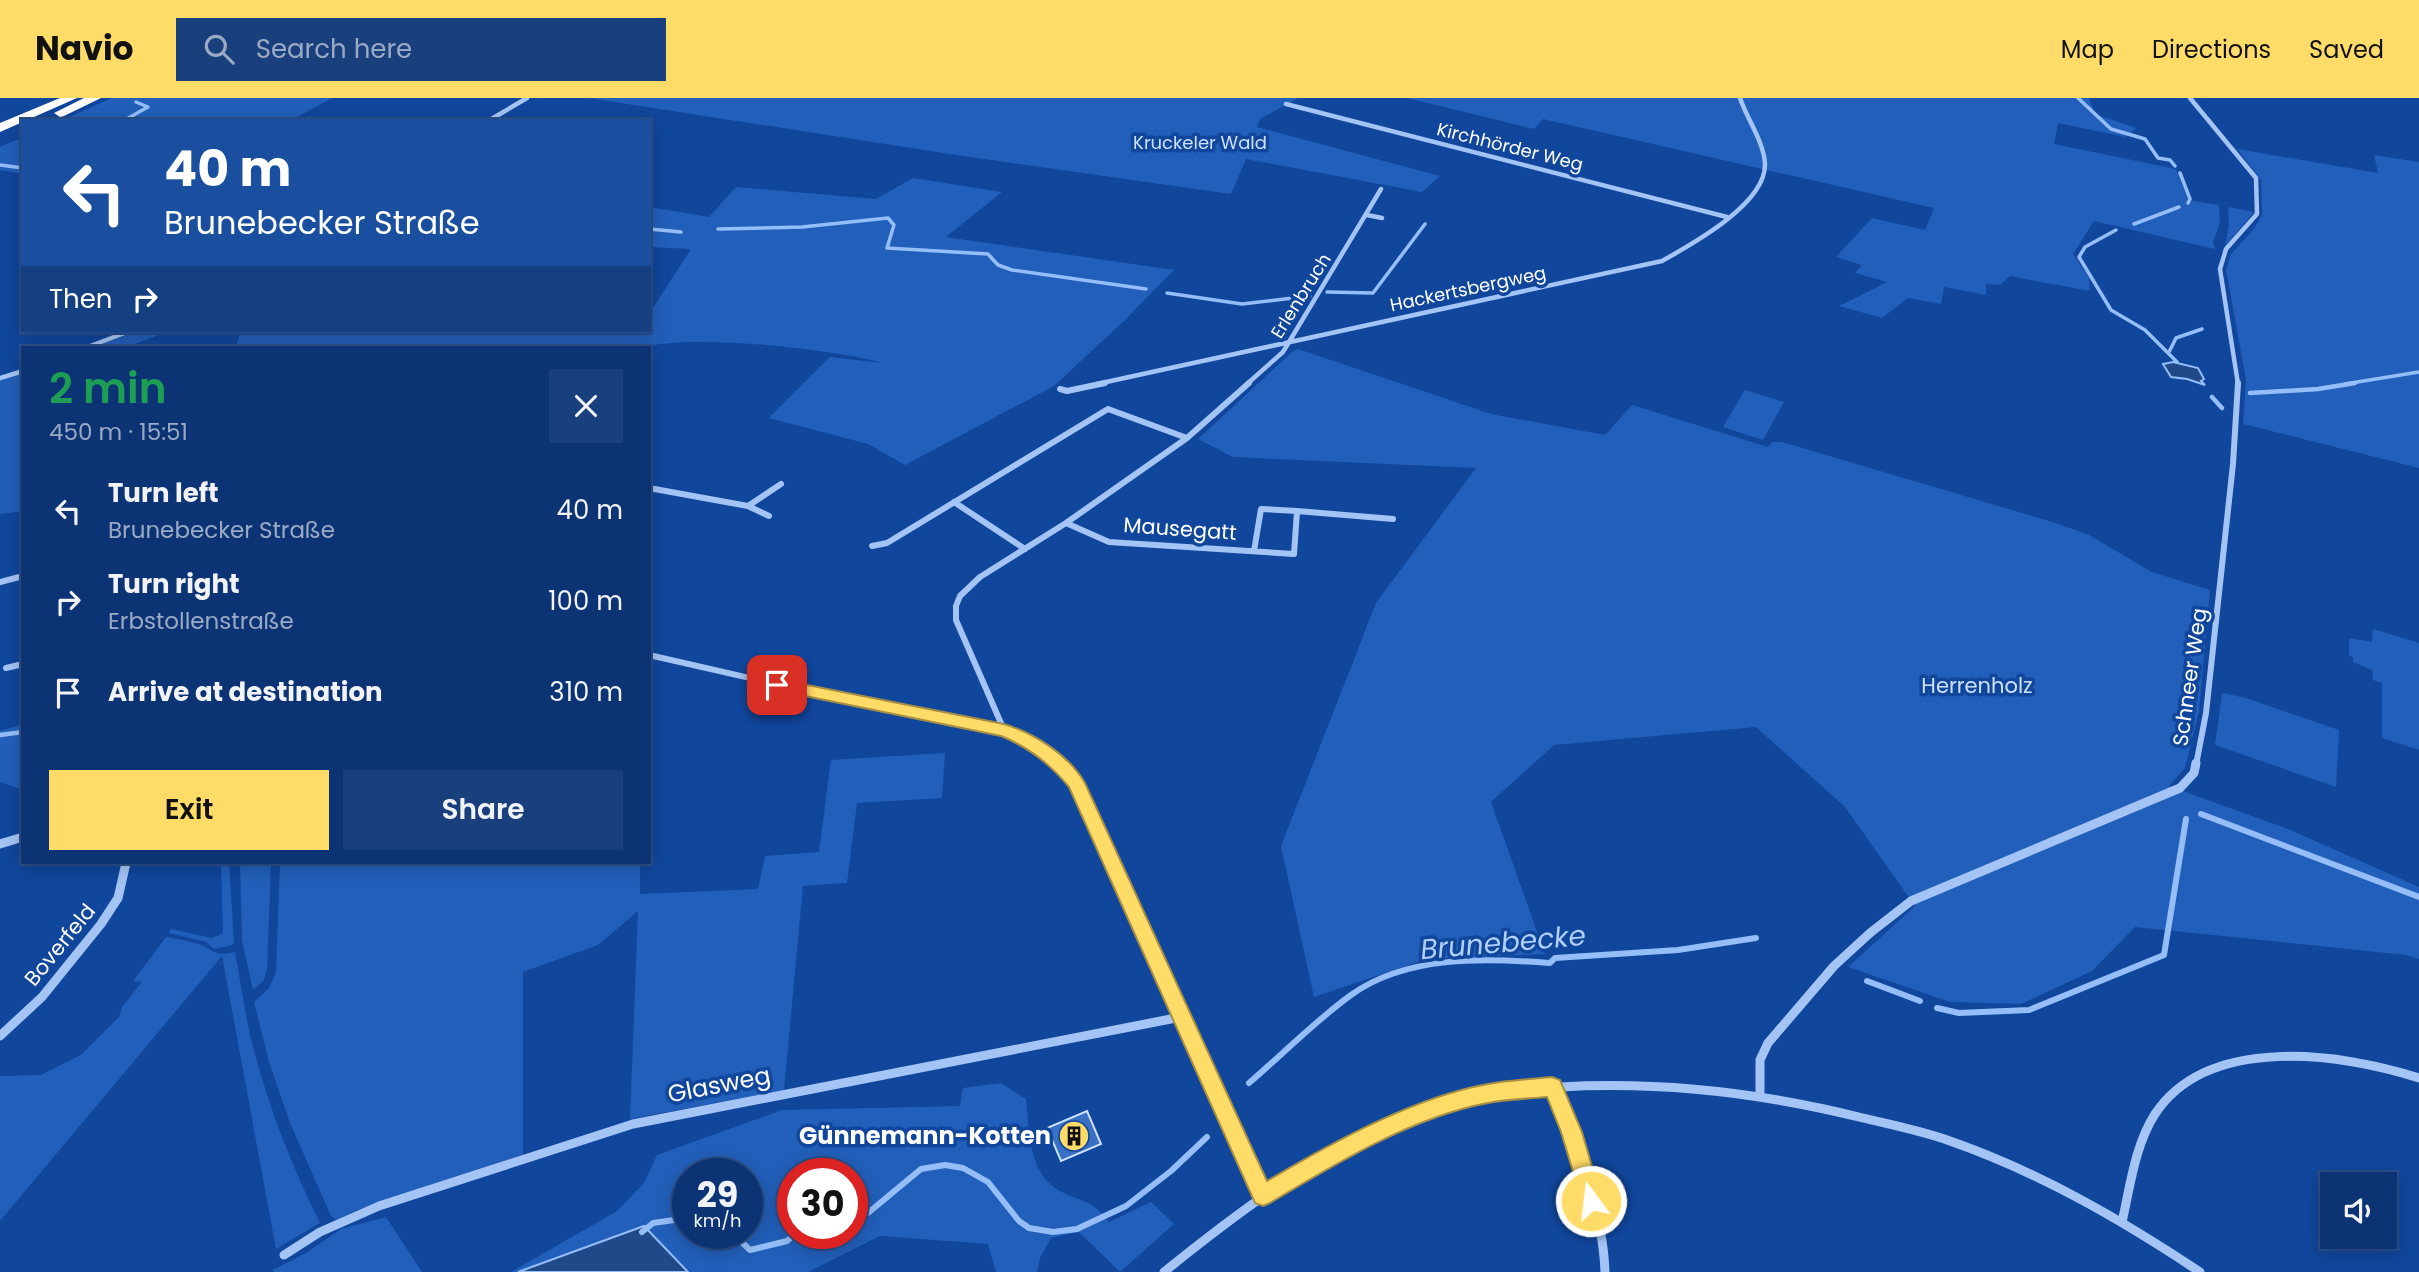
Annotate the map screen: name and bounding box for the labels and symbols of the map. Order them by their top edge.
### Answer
street label: Kirchhörder Weg [1434,116,1586,177]
park label: Kruckeler Wald [1133,130,1267,155]
street label: Erlenbruch [1265,248,1337,343]
street label: Hackertsbergweg [1388,260,1548,317]
street label: Mausegatt [1122,510,1238,547]
street label: Schneer Weg [2165,606,2214,748]
pin [747,655,807,715]
park label: Herrenholz [1921,671,2033,700]
street label: Boverfeld [17,897,102,992]
water label: Brunebecke [1419,916,1587,969]
street label: Glasweg [665,1058,773,1111]
place label: Günnemann-Kotten [799,1119,1051,1152]
building icon: Günnemann-Kotten [1057,1119,1091,1153]
speed limit sign: 30 [777,1158,868,1249]
position arrow [1554,1164,1628,1238]

